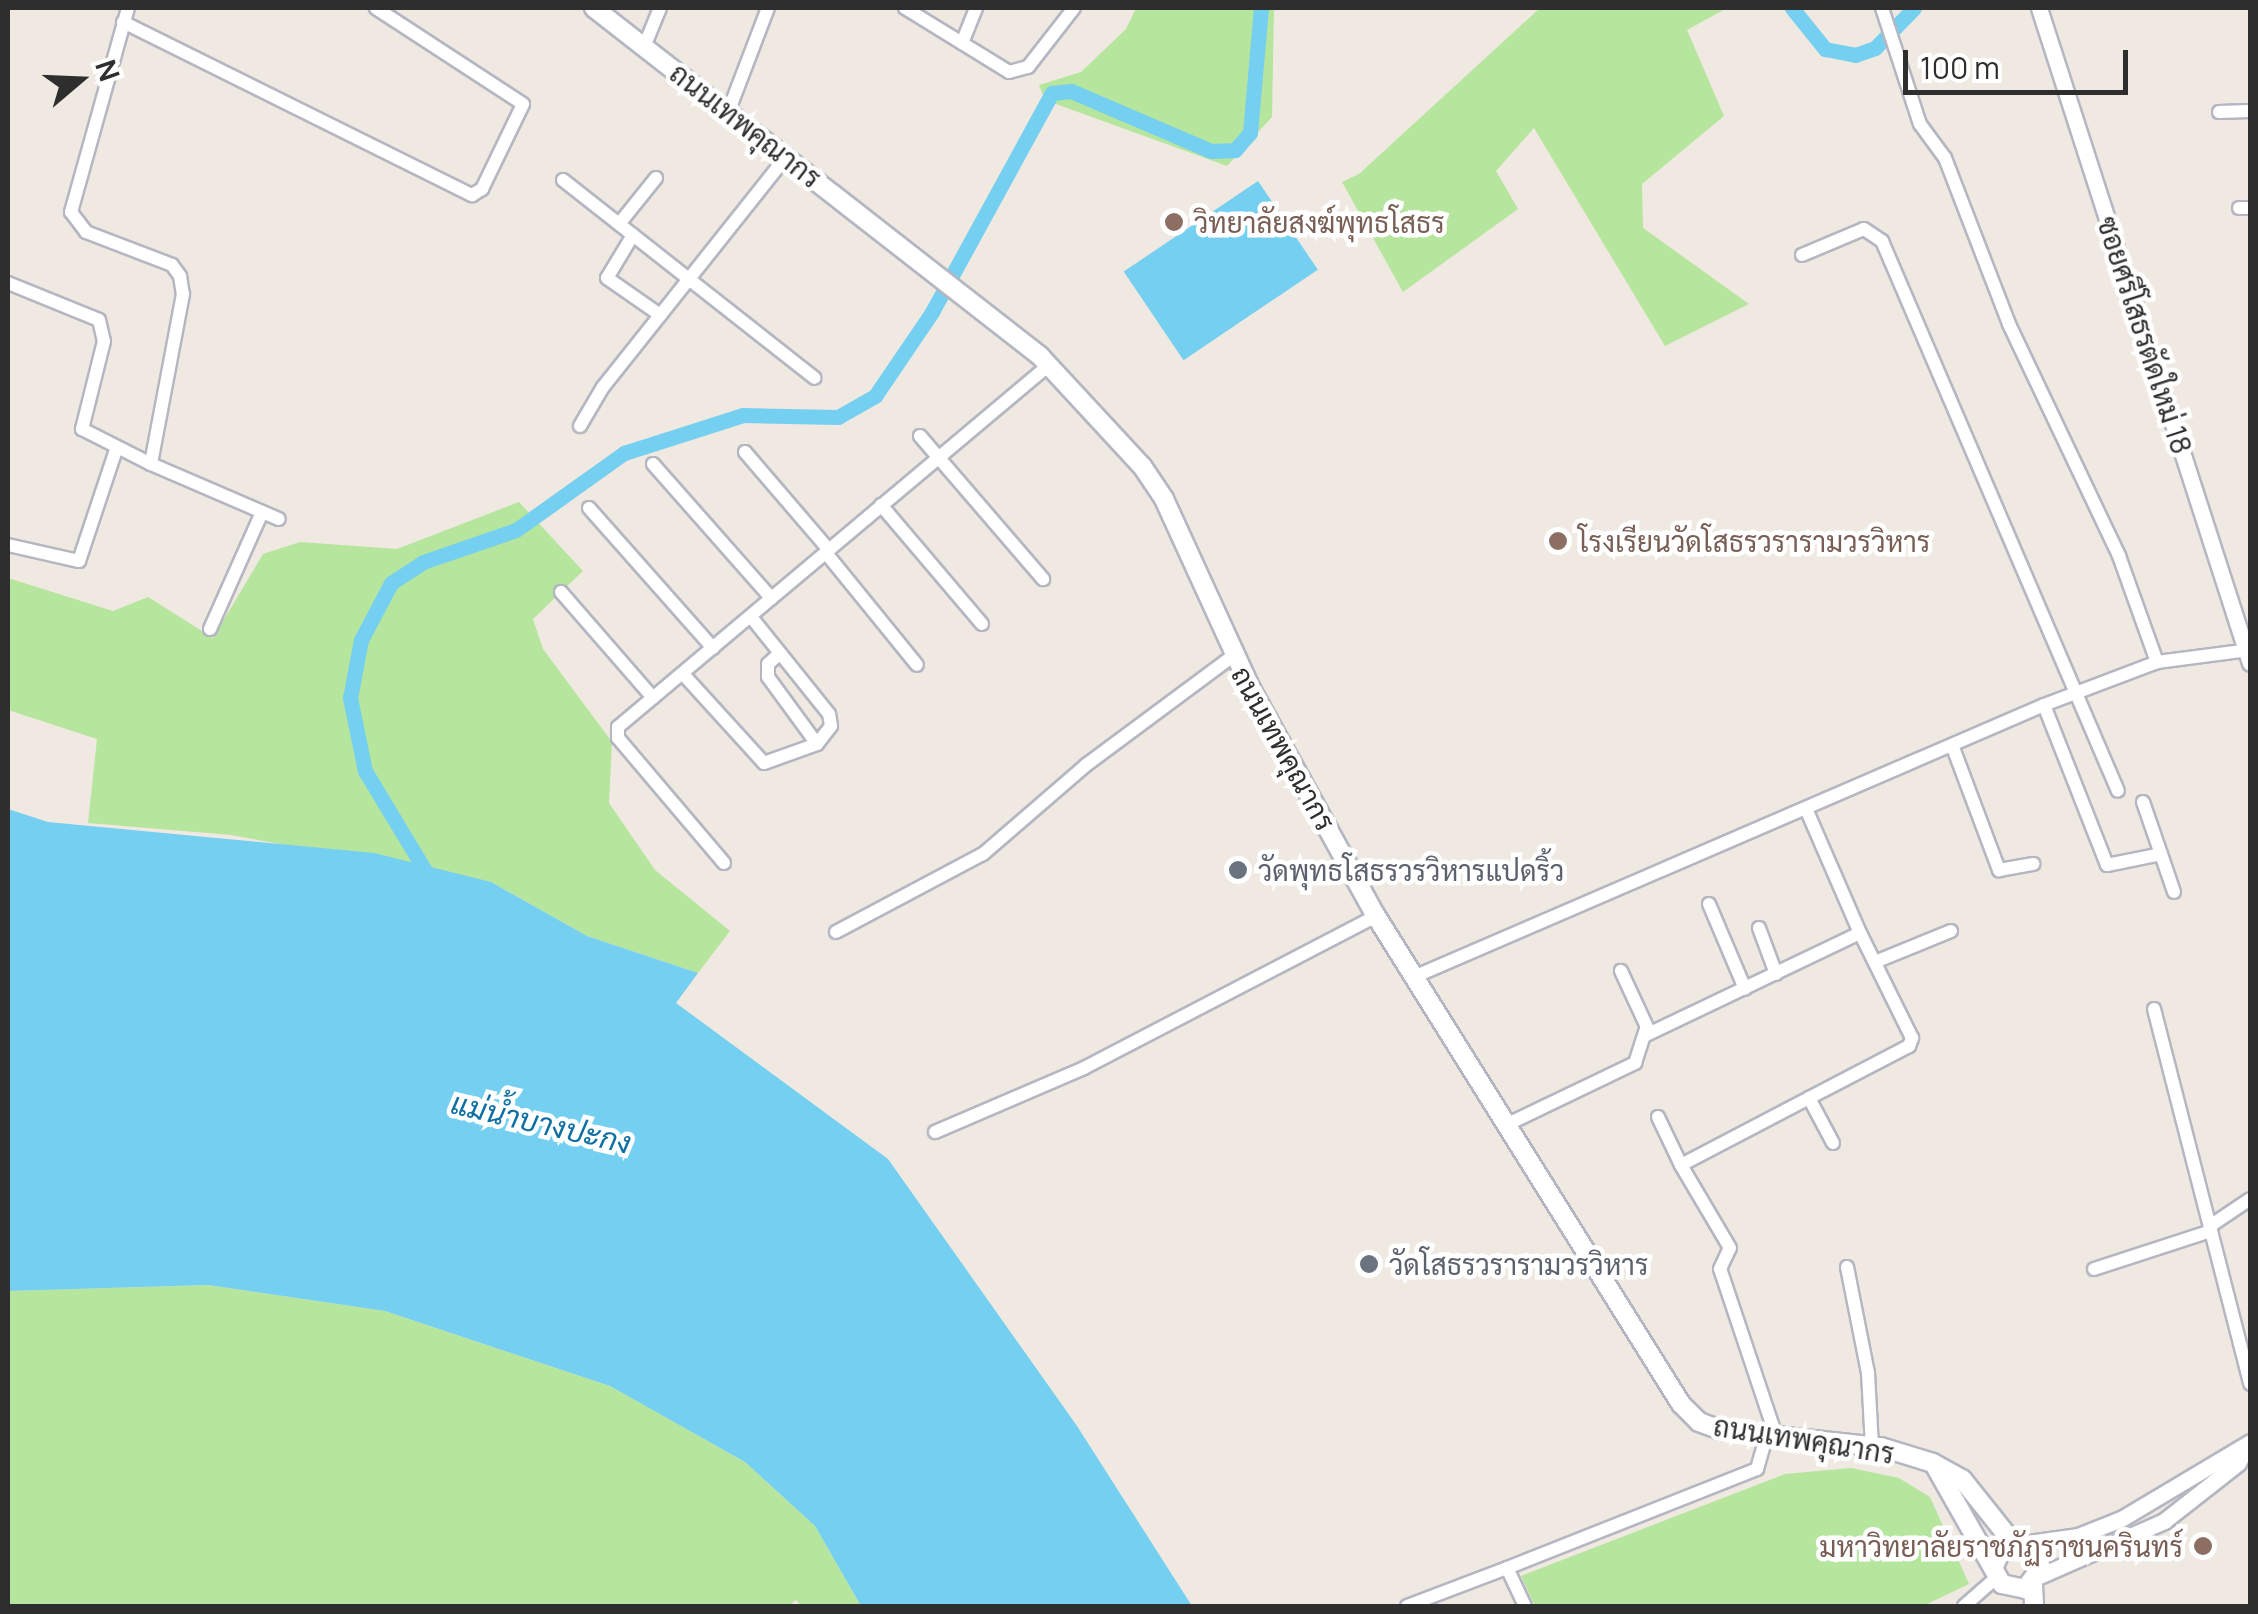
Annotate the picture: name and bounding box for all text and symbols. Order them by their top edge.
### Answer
north arrow [30,30,130,130]
scale bar [1908,30,2133,92]
text: 100 m [1920,47,2000,88]
text: N [87,55,130,86]
street label: ถนนเทพคุณากร [664,56,828,194]
place label: วิทยาลัยสงฆ์พุทธโสธร [1194,205,1445,239]
marker: วิทยาลัยสงฆ์พุทธโสธร [1163,211,1185,233]
street label: ซอยศรีโสธรตัดใหม่ 18 [2091,212,2199,458]
place label: โรงเรียนวัดโสธรวรารามวรวิหาร [1578,524,1930,558]
marker: โรงเรียนวัดโสธรวรารามวรวิหาร [1547,530,1569,552]
street label: ถนนเทพคุณากร [1225,660,1343,836]
place label: วัดพุทธโสธรวรวิหารแปดริ้ว [1258,853,1564,887]
marker: วัดพุทธโสธรวรวิหารแปดริ้ว [1227,859,1249,881]
water label: แม่น้ำบางปะกง [448,1085,634,1161]
place label: วัดโสธรวรารามวรวิหาร [1389,1247,1648,1281]
marker: วัดโสธรวรารามวรวิหาร [1358,1253,1380,1275]
street label: ถนนเทพคุณากร [1711,1408,1897,1470]
place label: มหาวิทยาลัยราชภัฏราชนครินทร์ [1819,1529,2183,1563]
marker: มหาวิทยาลัยราชภัฏราชนครินทร์ [2192,1535,2214,1557]

